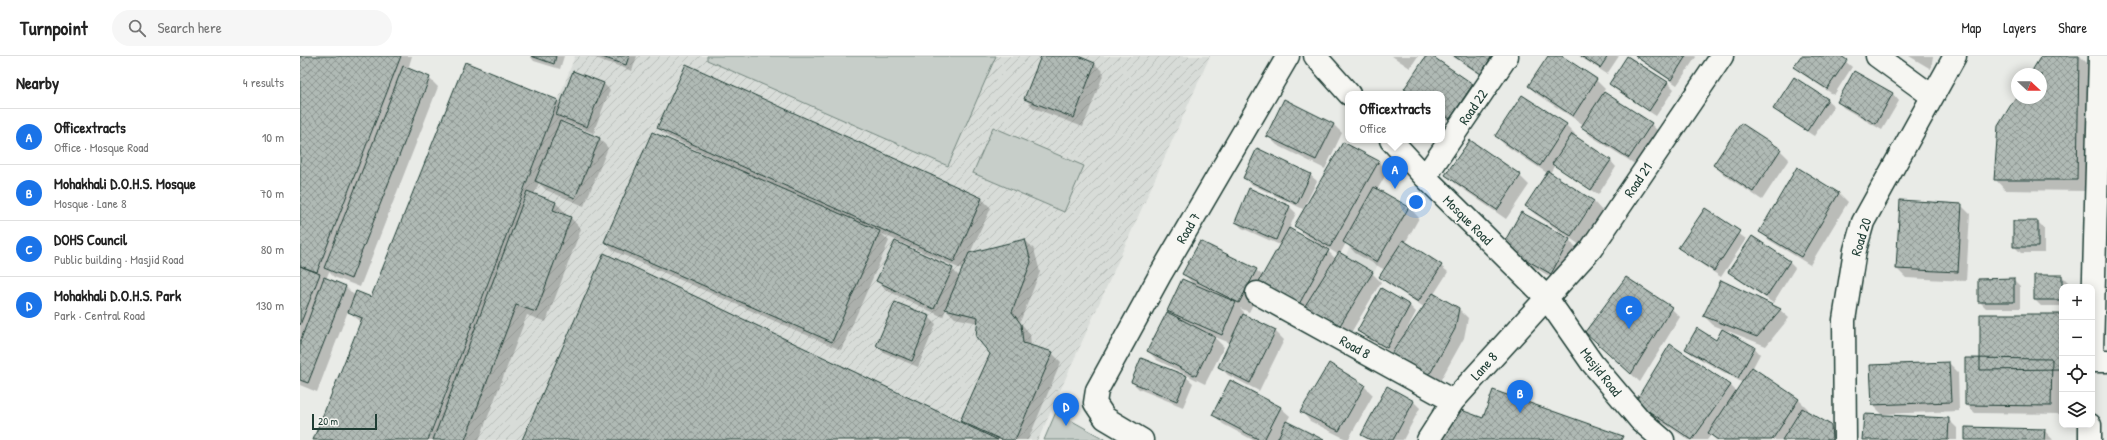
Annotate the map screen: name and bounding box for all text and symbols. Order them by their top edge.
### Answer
search box [112,10,392,46]
text: Turnpoint [20,15,88,41]
icon: search [126,17,148,39]
text: Search here [158,17,222,38]
text: Map [1961,18,1981,37]
text: Layers [2003,18,2036,37]
text: Share [2058,18,2087,37]
north arrow [2011,68,2047,104]
text: Nearby [16,71,59,94]
text: 4 results [243,73,284,91]
street label: Road 22 [1454,85,1492,128]
popup [1345,91,1445,143]
text: Officextracts [1359,98,1431,119]
text: Officextracts [54,117,126,138]
text: Office [1359,119,1386,137]
text: A [26,128,32,146]
text: 10 m [262,128,284,146]
text: Office · Mosque Road [54,138,148,156]
pin: A [1382,156,1408,189]
street label: Road 21 [1619,159,1656,201]
text: Mohakhali D.O.H.S. Mosque [54,173,196,194]
text: B [26,184,32,202]
text: 70 m [260,184,284,202]
street label: Mosque Road [1439,191,1498,250]
your location [1406,192,1426,212]
text: Mosque · Lane 8 [54,194,127,212]
street label: Road 7 [1171,209,1204,247]
street label: Road 20 [1846,215,1875,258]
text: DOHS Council [54,229,127,250]
text: C [25,240,33,258]
text: 80 m [261,240,284,258]
text: Public building · Masjid Road [54,250,184,268]
map controls [2059,284,2095,428]
button: + [2059,284,2095,320]
text: Mohakhali D.O.H.S. Park [54,285,181,306]
text: D [26,296,32,314]
text: 130 m [256,296,284,314]
pin: C [1616,296,1642,329]
text: Park · Central Road [54,306,145,324]
button: − [2059,320,2095,356]
street label: Road 8 [1337,330,1374,363]
street label: Masjid Road [1575,343,1627,401]
street label: Lane 8 [1466,347,1501,384]
button: locate [2059,356,2095,392]
pin: B [1507,380,1533,413]
button: layers [2059,392,2095,428]
pin: D [1053,393,1079,426]
scale bar [312,412,377,431]
text: 20 m [318,414,338,428]

